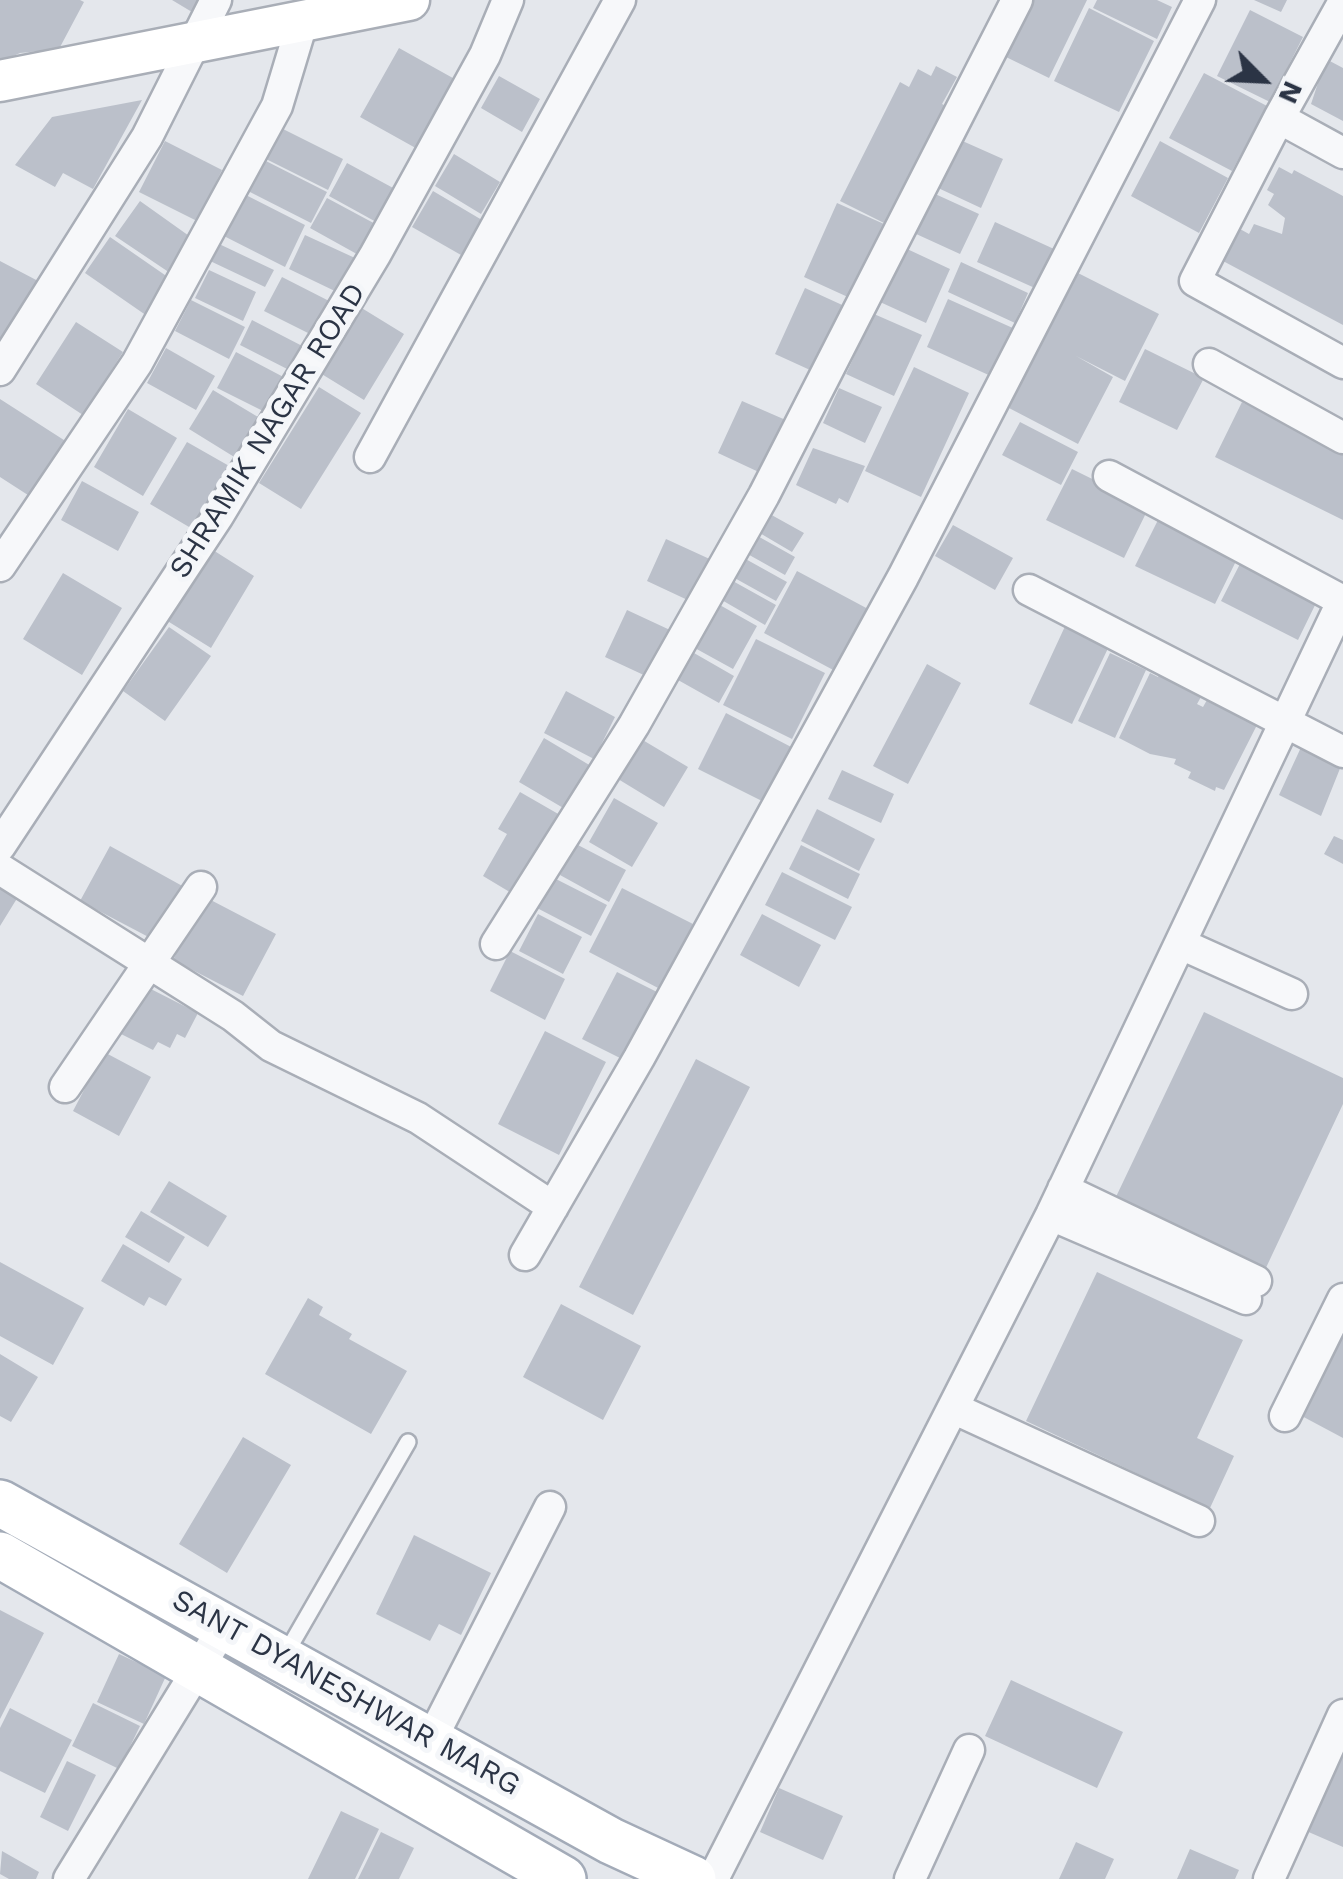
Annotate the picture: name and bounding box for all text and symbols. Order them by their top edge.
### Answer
north arrow [1213,30,1313,130]
text: N [1272,76,1310,109]
street label: SHRAMIK NAGAR ROAD [162,277,374,585]
street label: SANT DYANESHWAR MARG [166,1582,526,1804]

